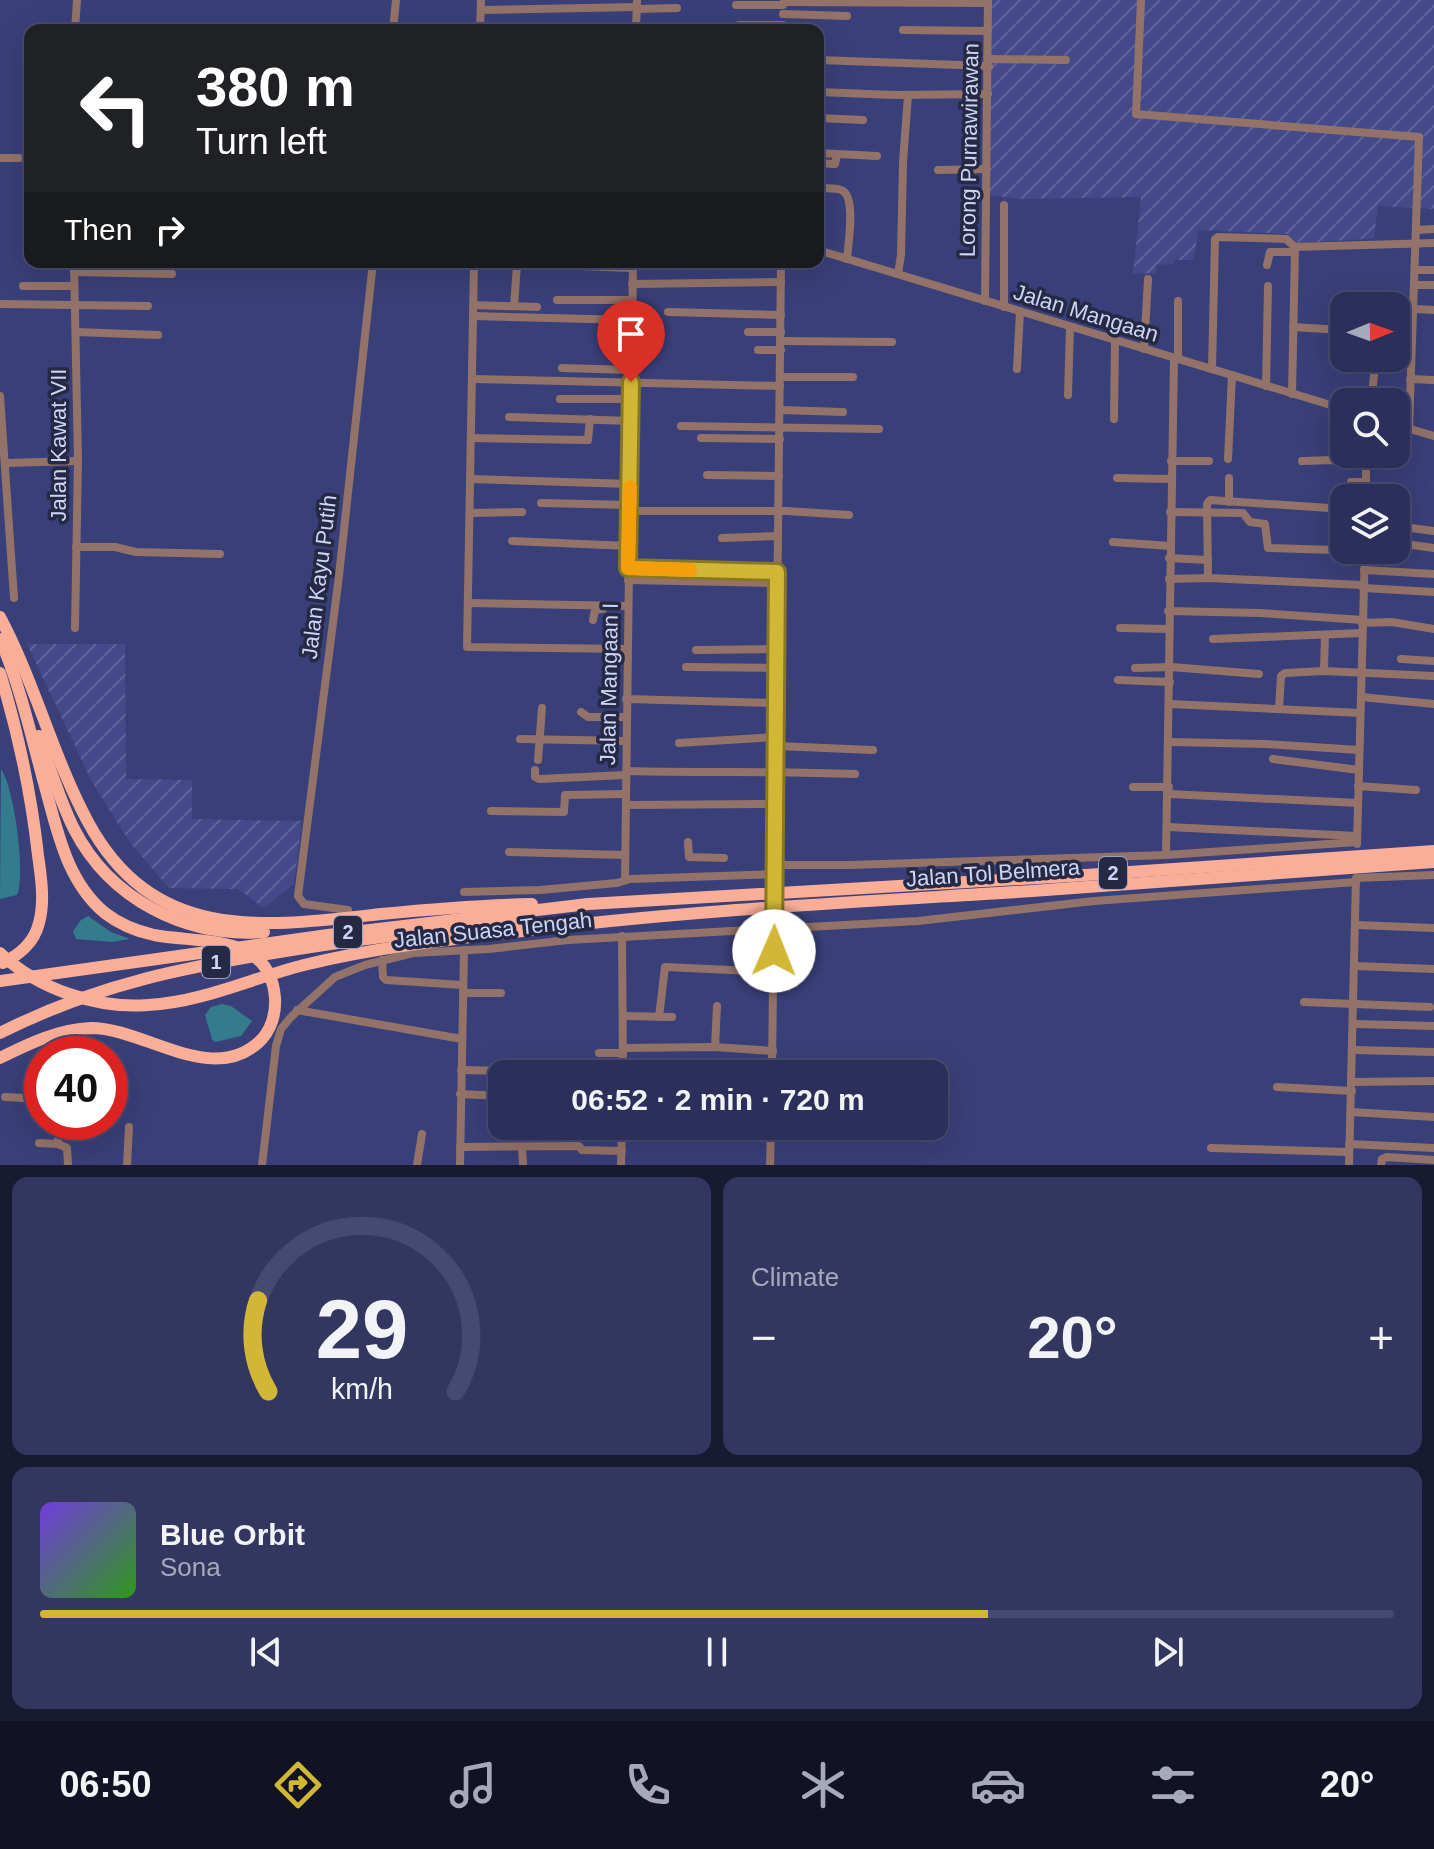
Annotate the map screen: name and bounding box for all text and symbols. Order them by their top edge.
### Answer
street label: Lorong Purnawirawan [955,43,983,257]
text: 380 m [196,55,355,118]
icon: left [64,56,168,160]
text: Turn left [196,121,327,162]
icon: right [148,208,192,252]
text: Then [64,213,132,246]
street label: Jalan Mangaan [1010,279,1162,347]
north arrow [1330,292,1410,372]
map controls [1330,292,1410,564]
pin [597,300,665,382]
icon: arrive [609,312,653,356]
street label: Jalan Kawat VII [46,369,71,521]
button: search [1330,388,1410,468]
button: layers [1330,484,1410,564]
street label: Jalan Kayu Putih [297,494,341,660]
street label: Jalan Mangaan I [595,602,623,766]
street label: Jalan Tol Belmera [905,854,1082,892]
road number: 2 [1099,857,1127,889]
street label: Jalan Suasa Tengah [393,907,593,953]
position arrow [732,909,816,993]
road number: 2 [334,916,362,948]
road number: 1 [202,946,230,978]
speed limit sign: 40 [24,1036,128,1140]
text: 06:52 · 2 min · 720 m [571,1083,865,1116]
text: Climate [751,1262,839,1292]
text: 29 [315,1283,408,1376]
text: 20° [1027,1304,1118,1371]
text: − [751,1313,777,1362]
text: + [1368,1313,1394,1362]
text: km/h [331,1373,392,1405]
text: Blue Orbit [160,1518,305,1551]
text: Sona [160,1552,221,1582]
icon: previous [244,1630,288,1674]
icon: pause [695,1630,739,1674]
icon: next [1146,1630,1190,1674]
icon: directions [270,1757,326,1813]
icon: music [445,1757,501,1813]
icon: phone [620,1757,676,1813]
icon: climate [795,1757,851,1813]
icon: car [970,1757,1026,1813]
icon: filters [1145,1757,1201,1813]
text: 06:50 [59,1764,152,1805]
text: 20° [1320,1764,1374,1805]

